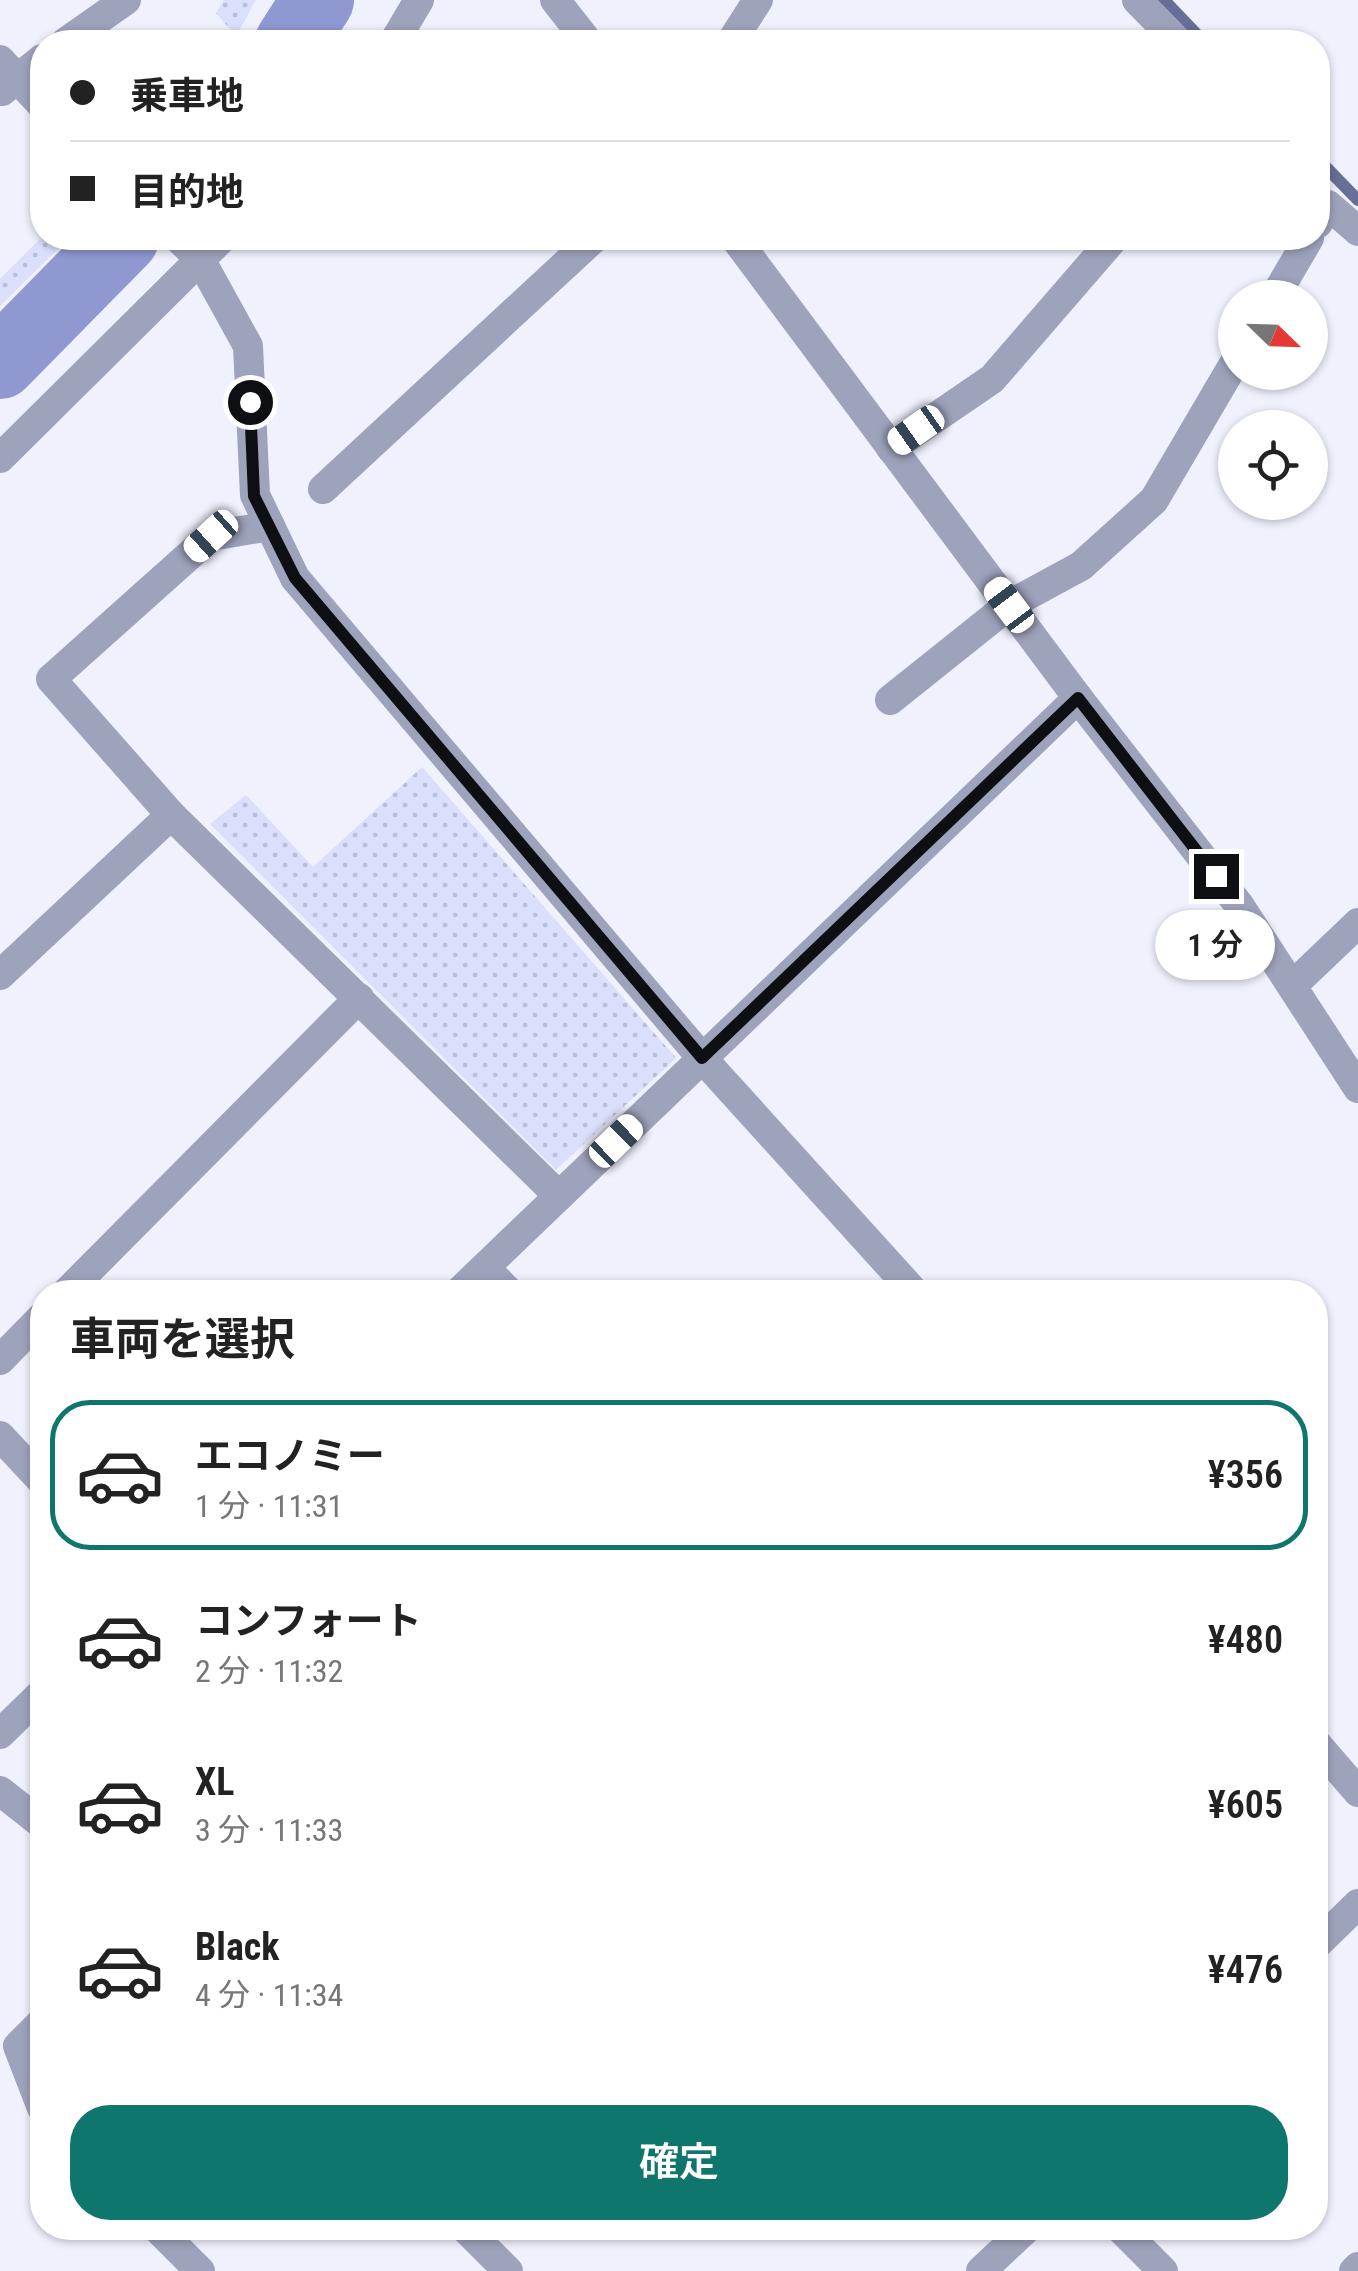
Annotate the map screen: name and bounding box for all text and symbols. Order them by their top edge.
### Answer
text: 乗車地 [130,74,244,118]
text: 目的地 [130,170,244,214]
north arrow [1218,280,1328,390]
map controls [1218,280,1328,520]
route start [228,380,273,425]
car [883,401,949,459]
button: locate [1218,410,1328,520]
car [179,505,243,567]
car [979,572,1039,638]
route end [1194,854,1239,899]
callout: 1 分 [1156,911,1276,981]
text: 1 分 [1187,926,1243,964]
car [584,1109,648,1173]
text: 車両を選択 [70,1313,295,1366]
icon: car [75,1430,165,1520]
text: エコノミー [195,1434,385,1478]
text: ¥356 [1208,1453,1283,1497]
text: 1 分 · 11:31 [195,1487,343,1525]
icon: car [75,1595,165,1685]
text: コンフォート [195,1599,422,1643]
text: ¥480 [1208,1618,1283,1662]
text: 2 分 · 11:32 [195,1652,343,1690]
icon: car [75,1760,165,1850]
text: XL [195,1760,234,1804]
text: ¥605 [1208,1783,1283,1827]
text: 3 分 · 11:33 [195,1811,343,1849]
icon: car [75,1925,165,2015]
text: Black [195,1925,279,1969]
text: ¥476 [1208,1948,1283,1992]
text: 4 分 · 11:34 [195,1976,343,2014]
button: 確定 [70,2105,1288,2220]

